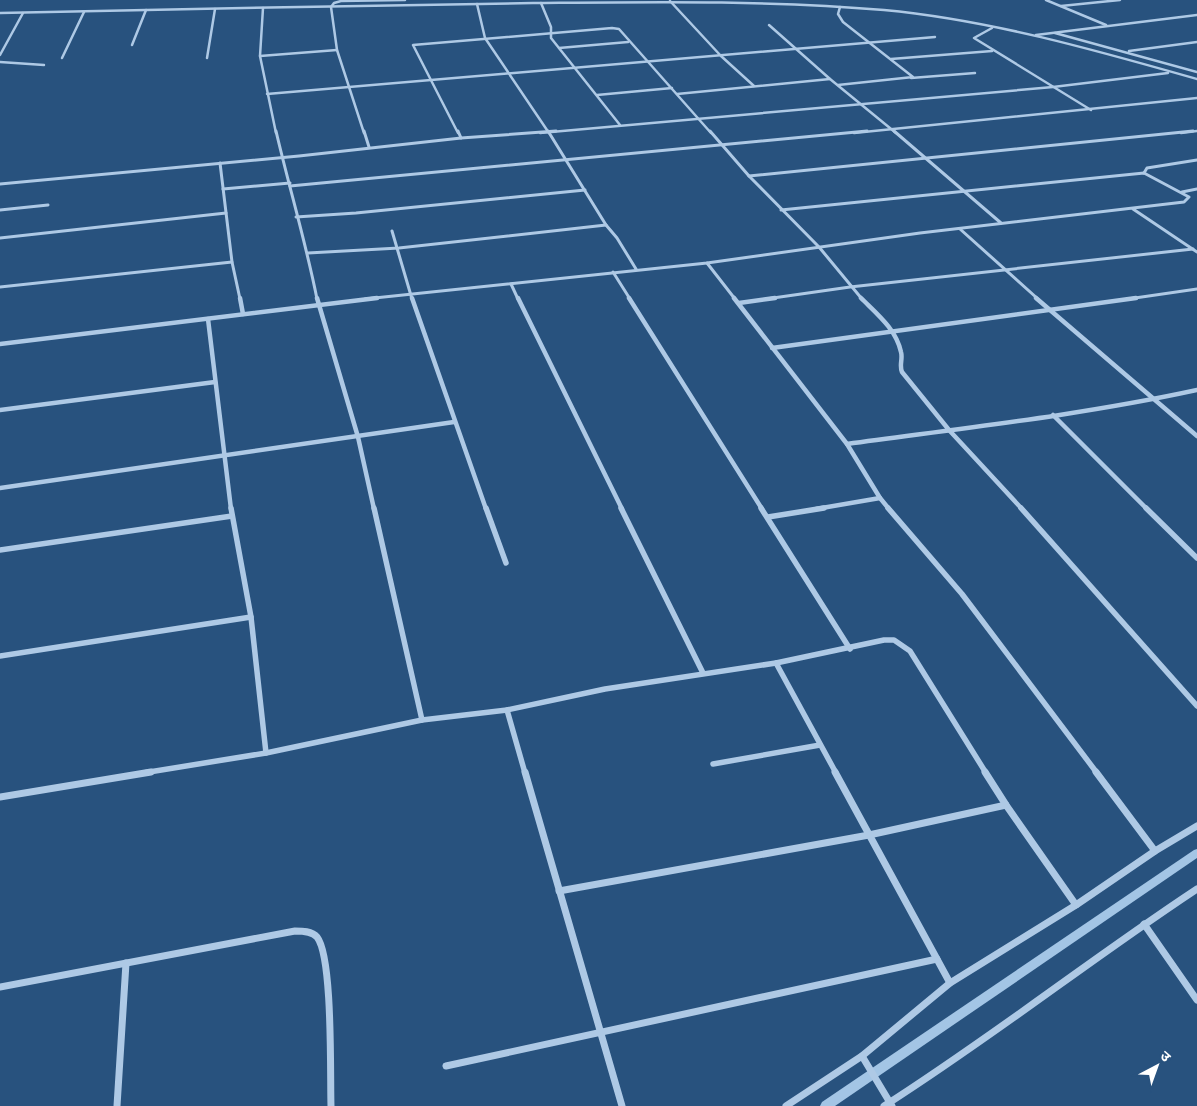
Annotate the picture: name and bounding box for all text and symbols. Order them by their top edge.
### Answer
north arrow [1132,1041,1182,1091]
text: उ [1157,1047,1174,1065]

